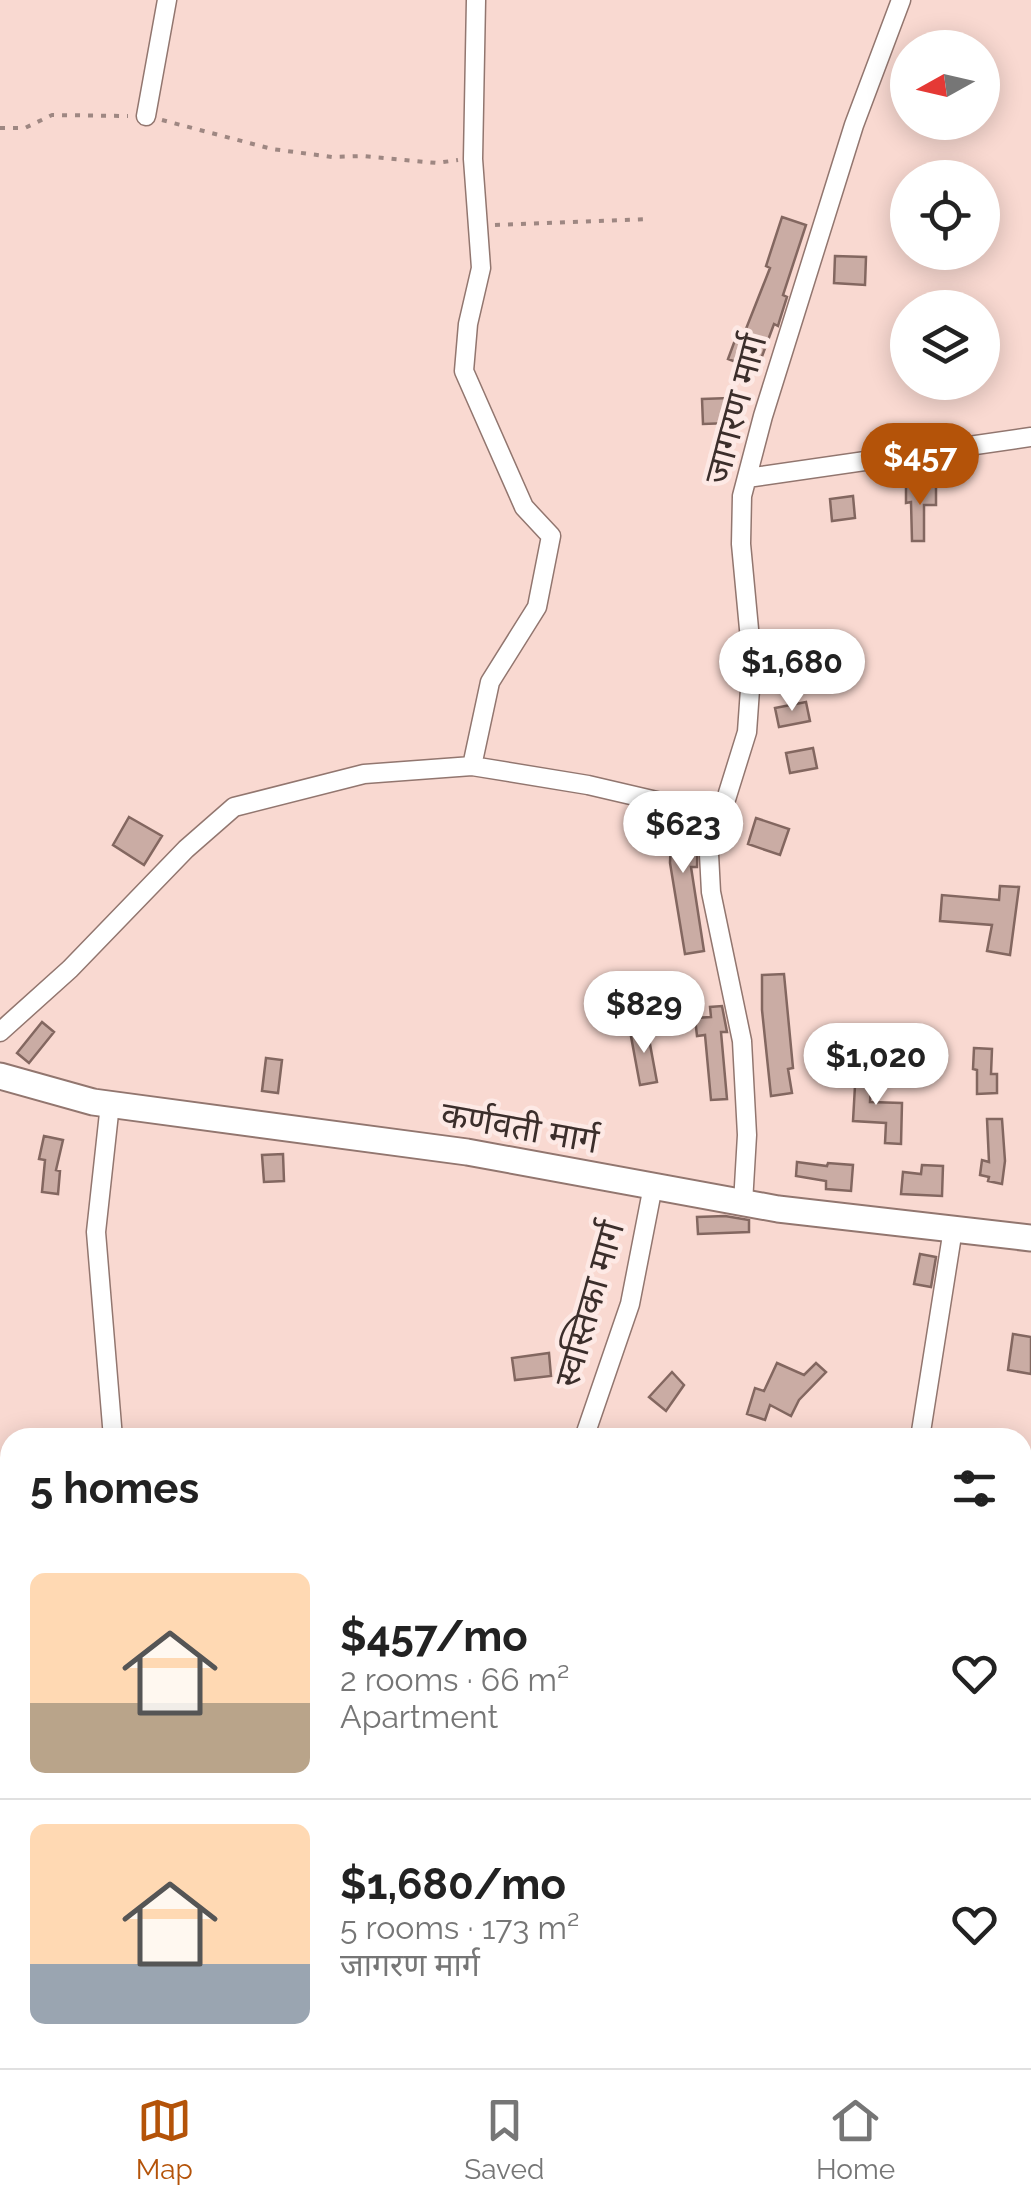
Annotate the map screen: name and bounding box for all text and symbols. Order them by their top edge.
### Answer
north arrow [890,30,1000,140]
map controls [890,30,1000,400]
button: locate [890,160,1000,270]
button: layers [890,290,1000,400]
street label: जागरण मार्ग [695,329,775,488]
pin: $457 [861,423,979,508]
text: $457 [883,437,957,474]
pin: $1,680 [711,629,873,714]
text: $1,680 [741,643,843,680]
pin: $623 [624,791,742,876]
text: $623 [645,805,721,842]
pin: $829 [585,971,703,1056]
text: $829 [606,985,682,1022]
pin: $1,020 [795,1023,957,1108]
text: $1,020 [826,1037,926,1074]
street label: कर्णवती मार्ग [438,1093,603,1161]
street label: स्वस्तिका मार्ग [546,1215,633,1391]
icon: filters [947,1461,1002,1516]
text: 5 homes [30,1464,199,1513]
text: $457/mo [340,1612,528,1661]
icon: home [110,1613,230,1733]
icon: heart [947,1646,1002,1701]
text: 2 rooms · 66 m² [340,1661,569,1698]
text: Apartment [340,1698,498,1735]
text: $1,680/mo [340,1860,566,1909]
icon: home [110,1864,230,1984]
icon: heart [947,1897,1002,1952]
text: 5 rooms · 173 m² [340,1909,579,1946]
text: जागरण मार्ग [340,1946,480,1983]
tab: Map [136,2093,193,2186]
tab: Saved [464,2093,544,2186]
tab: Home [816,2093,895,2186]

